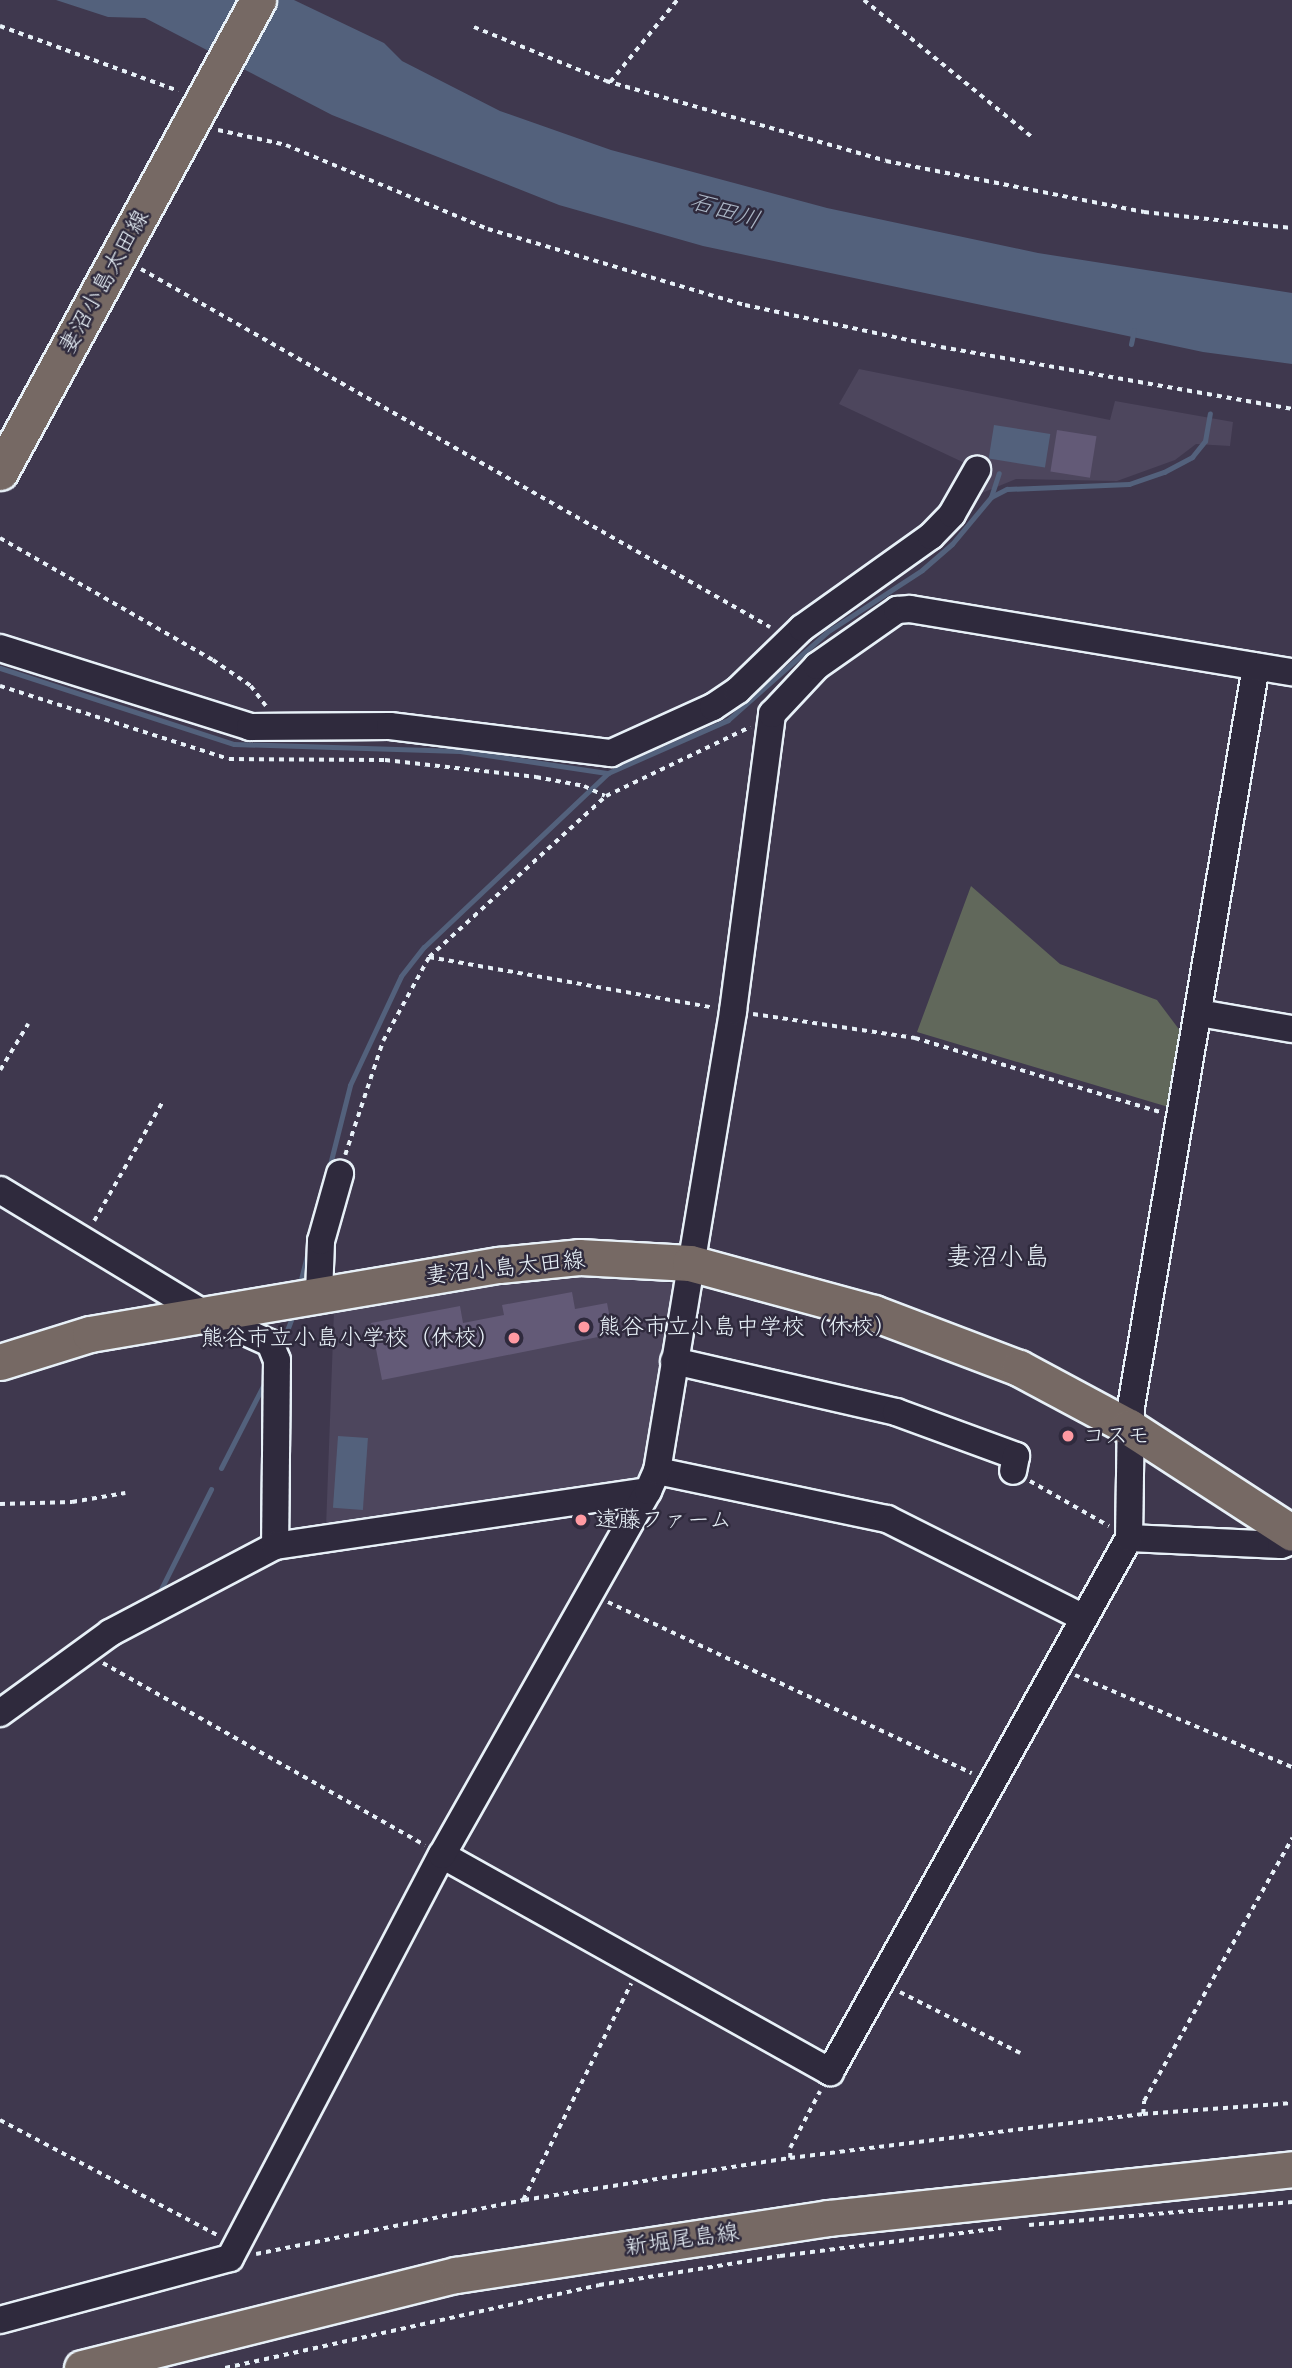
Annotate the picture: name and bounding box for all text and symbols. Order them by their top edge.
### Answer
water label: 石田川 [686,187,764,235]
street label: 妻沼小島太田線 [53,205,155,359]
district label: 妻沼小島 [946,1241,1050,1273]
street label: 妻沼小島太田線 [423,1246,587,1290]
place label: 熊谷市立小島中学校（休校） [598,1313,897,1341]
marker: 熊谷市立小島中学校（休校） [576,1319,592,1335]
place label: 熊谷市立小島小学校（休校） [201,1324,500,1352]
marker: 熊谷市立小島小学校（休校） [506,1330,522,1346]
place label: コスモ [1082,1422,1151,1450]
marker: コスモ [1060,1428,1076,1444]
place label: 遠藤ファーム [595,1506,733,1534]
marker: 遠藤ファーム [573,1512,589,1528]
street label: 新堀尾島線 [623,2218,741,2262]

